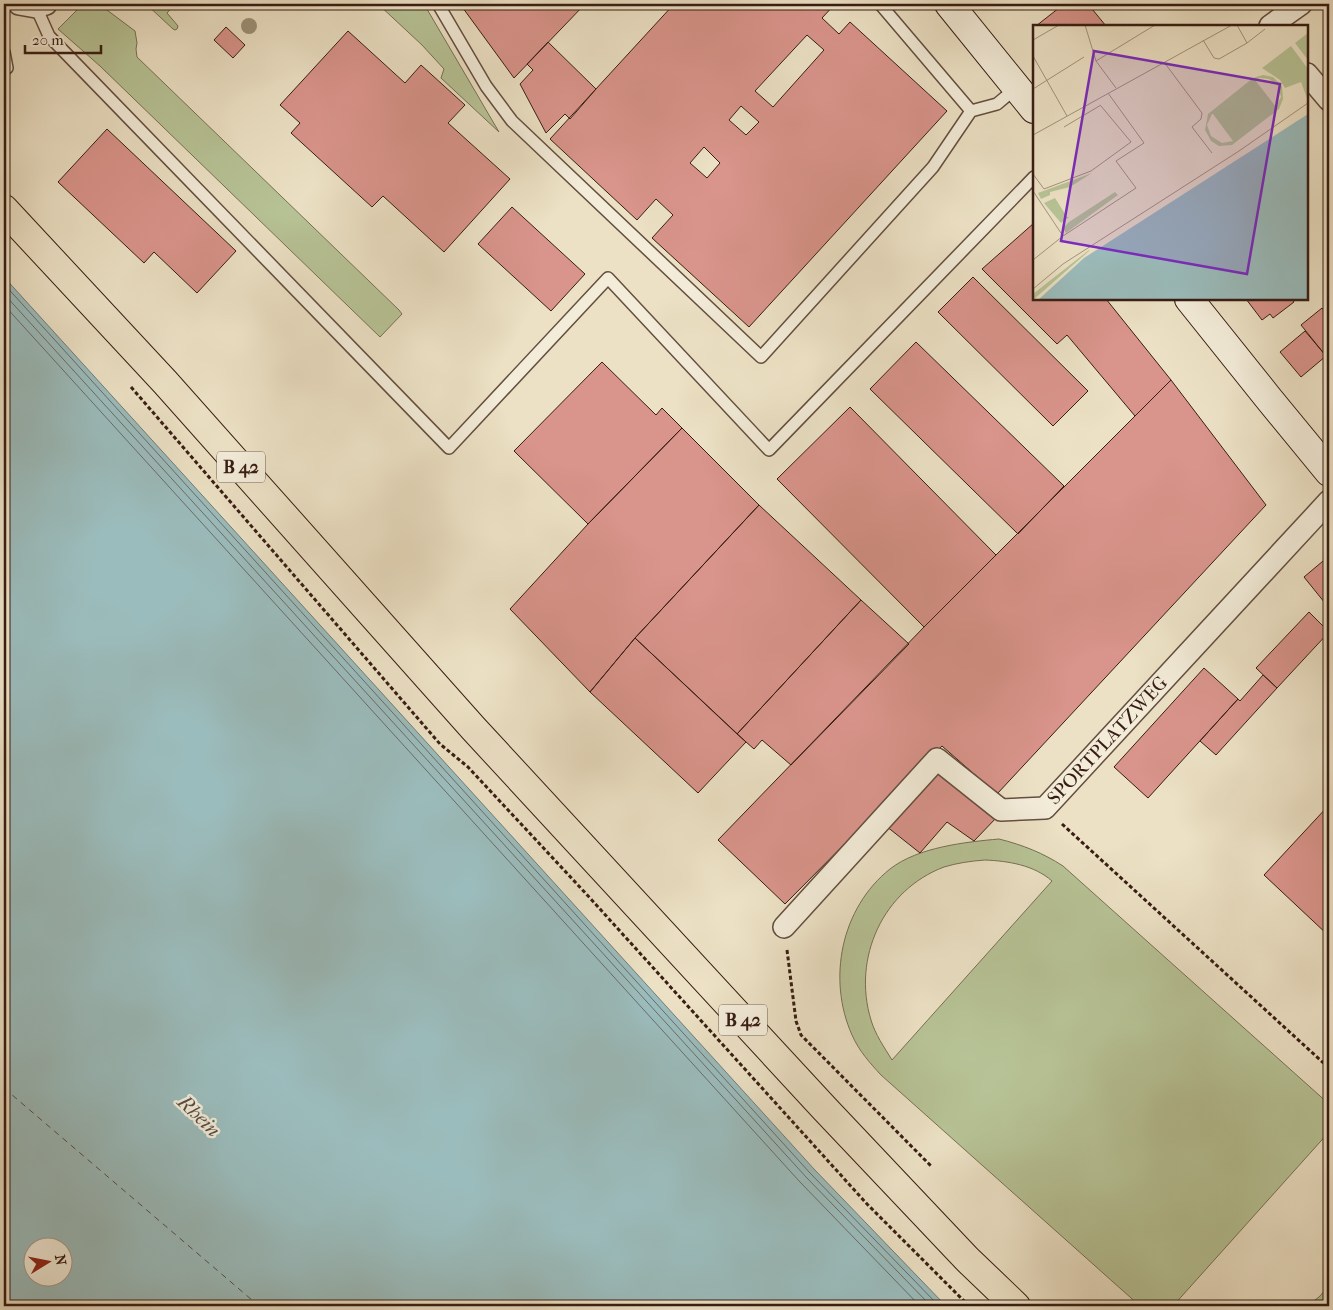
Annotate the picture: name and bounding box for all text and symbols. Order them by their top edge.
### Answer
scale bar [25,22,101,54]
inset map [1033,25,1308,300]
text: 20 m [32,31,64,49]
road number: B 42 [217,452,265,482]
street label: SPORTPLATZWEG [1043,672,1172,809]
road number: B 42 [719,1004,767,1036]
water label: Rhein [172,1089,225,1142]
north arrow [22,1238,72,1288]
text: N [51,1253,70,1267]

